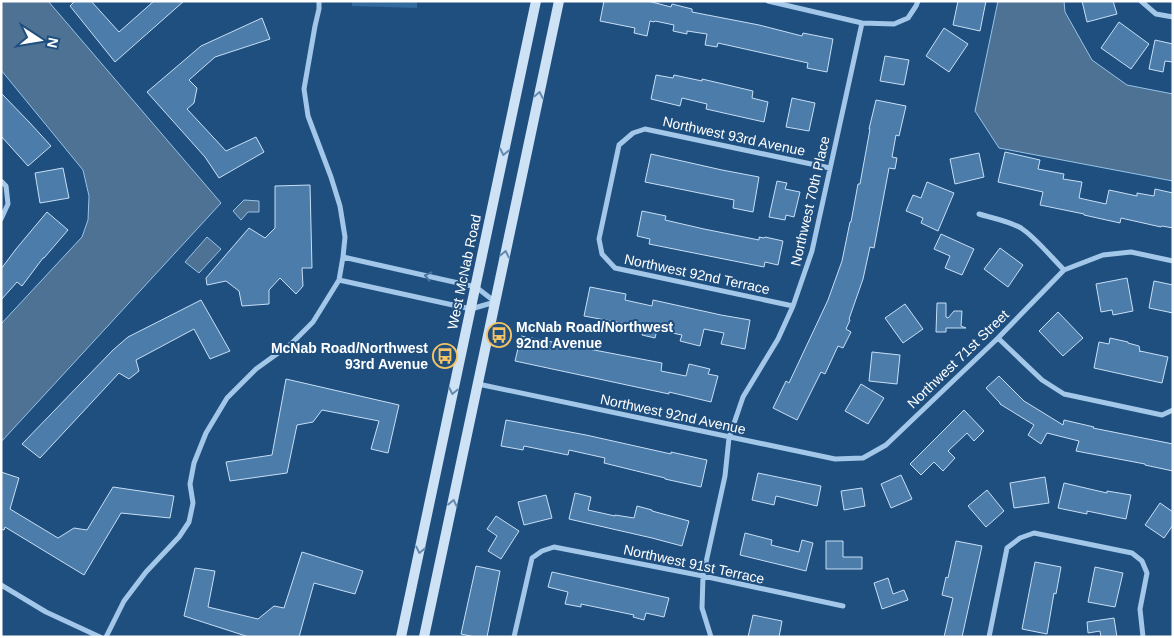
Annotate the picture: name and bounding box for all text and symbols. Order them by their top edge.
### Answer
north arrow [15,15,65,65]
text: N [44,36,62,49]
one-way arrow [533,91,543,99]
street label: Northwest 93rd Avenue [661,113,807,159]
street label: Northwest 70th Place [787,134,833,268]
one-way arrow [499,147,510,156]
street label: West McNab Road [444,213,484,331]
one-way arrow [499,250,510,258]
street label: Northwest 92nd Terrace [623,251,771,297]
one-way arrow [424,271,433,282]
street label: Northwest 71st Street [904,306,1012,412]
place label: McNab Road/Northwest 92nd Avenue [516,319,673,351]
bus stop icon: McNab Road/Northwest 92nd Avenue [486,322,512,348]
place label: McNab Road/Northwest 93rd Avenue [271,340,428,372]
bus stop icon: McNab Road/Northwest 93rd Avenue [432,343,458,369]
one-way arrow [448,386,459,395]
street label: Northwest 92nd Avenue [599,391,747,437]
one-way arrow [447,499,457,508]
street label: Northwest 91st Terrace [622,541,766,587]
one-way arrow [415,545,426,554]

